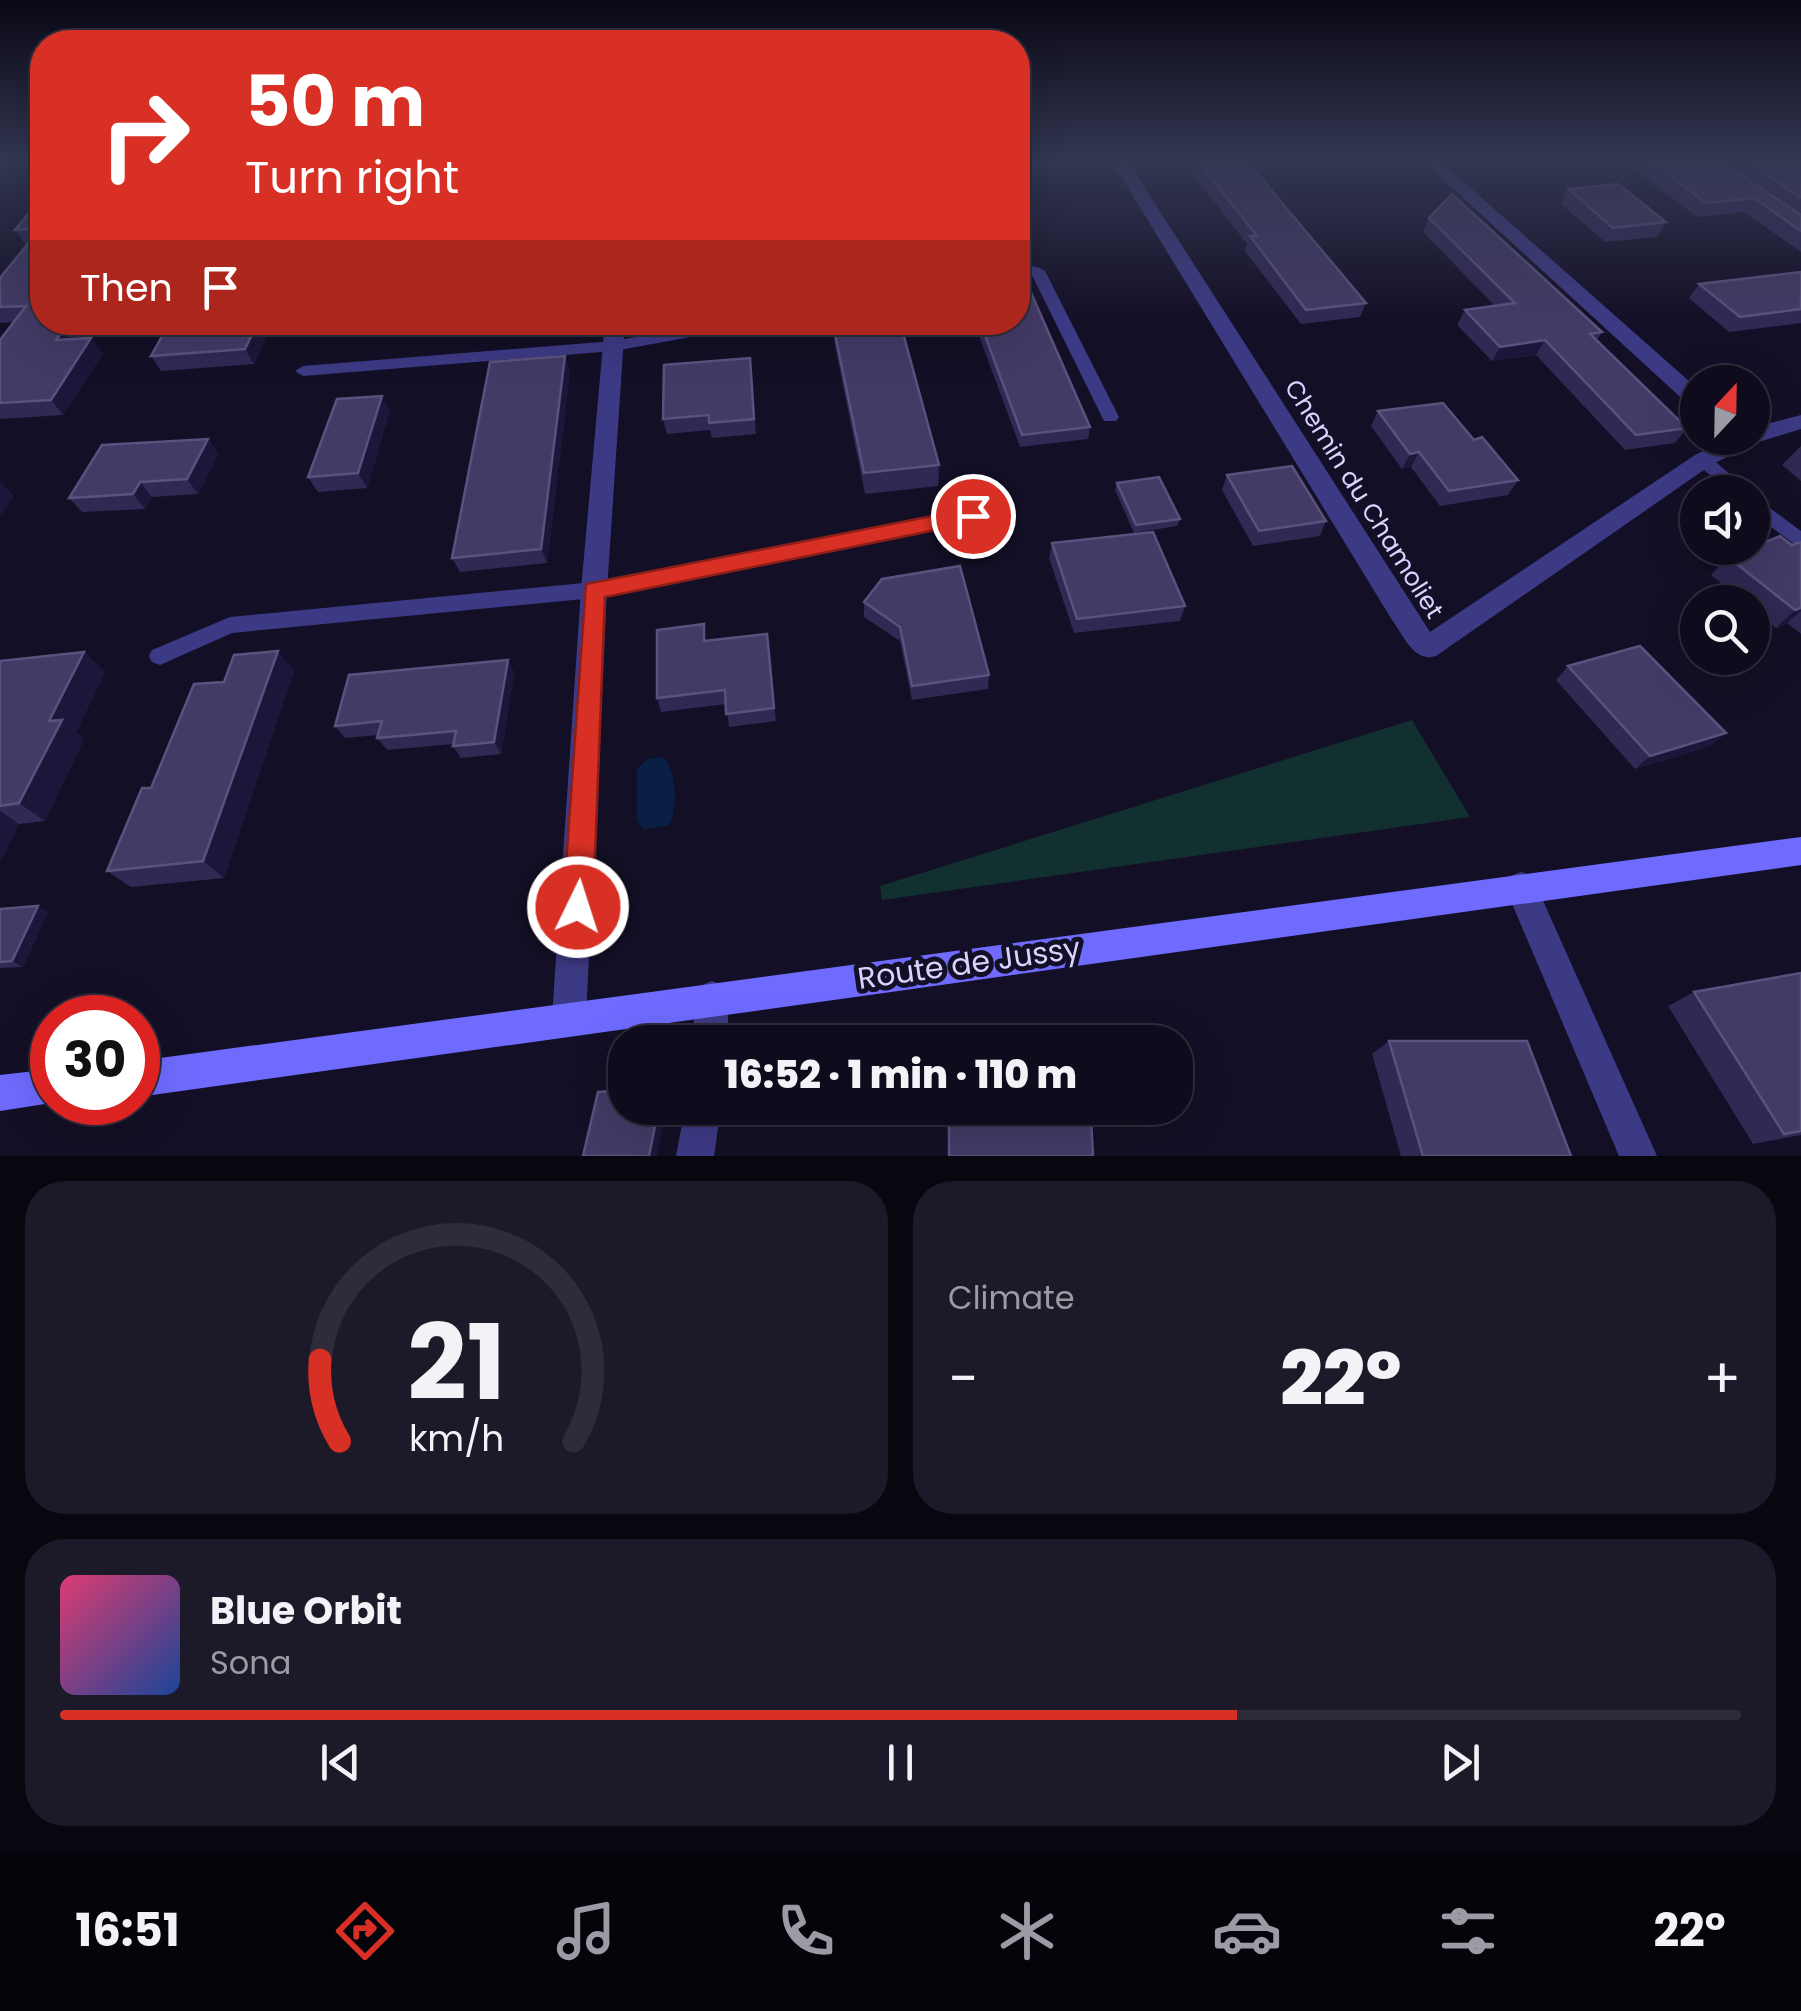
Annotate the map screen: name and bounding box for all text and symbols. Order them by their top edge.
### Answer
text: 50 m [245,52,425,151]
icon: right [80,70,210,200]
text: Turn right [245,146,459,209]
icon: arrive [193,260,248,315]
text: Then [80,261,173,314]
north arrow [1680,365,1770,455]
map controls [1680,365,1770,675]
street label: Chemin du Chamoliet [1276,373,1452,625]
pin [931,474,1016,559]
button: sound [1680,475,1770,565]
icon: arrive [946,489,1001,544]
button: search [1680,585,1770,675]
position arrow [526,855,630,959]
street label: Route de Jussy [855,926,1083,1000]
speed limit sign: 30 [30,995,160,1125]
text: 16:52 · 1 min · 110 m [724,1048,1077,1101]
text: Climate [948,1275,1075,1320]
text: 21 [407,1290,506,1435]
text: 22° [1280,1326,1402,1431]
text: − [948,1340,978,1417]
text: + [1703,1340,1741,1417]
text: km/h [409,1413,504,1464]
text: Blue Orbit [210,1584,402,1637]
text: Sona [210,1640,291,1685]
icon: previous [313,1735,368,1790]
icon: pause [873,1735,928,1790]
icon: next [1433,1735,1488,1790]
icon: directions [330,1896,400,1966]
icon: music [551,1896,621,1966]
icon: phone [771,1896,841,1966]
icon: climate [992,1896,1062,1966]
icon: car [1212,1896,1282,1966]
icon: filters [1433,1896,1503,1966]
text: 16:51 [75,1899,180,1962]
text: 22° [1653,1899,1726,1962]

